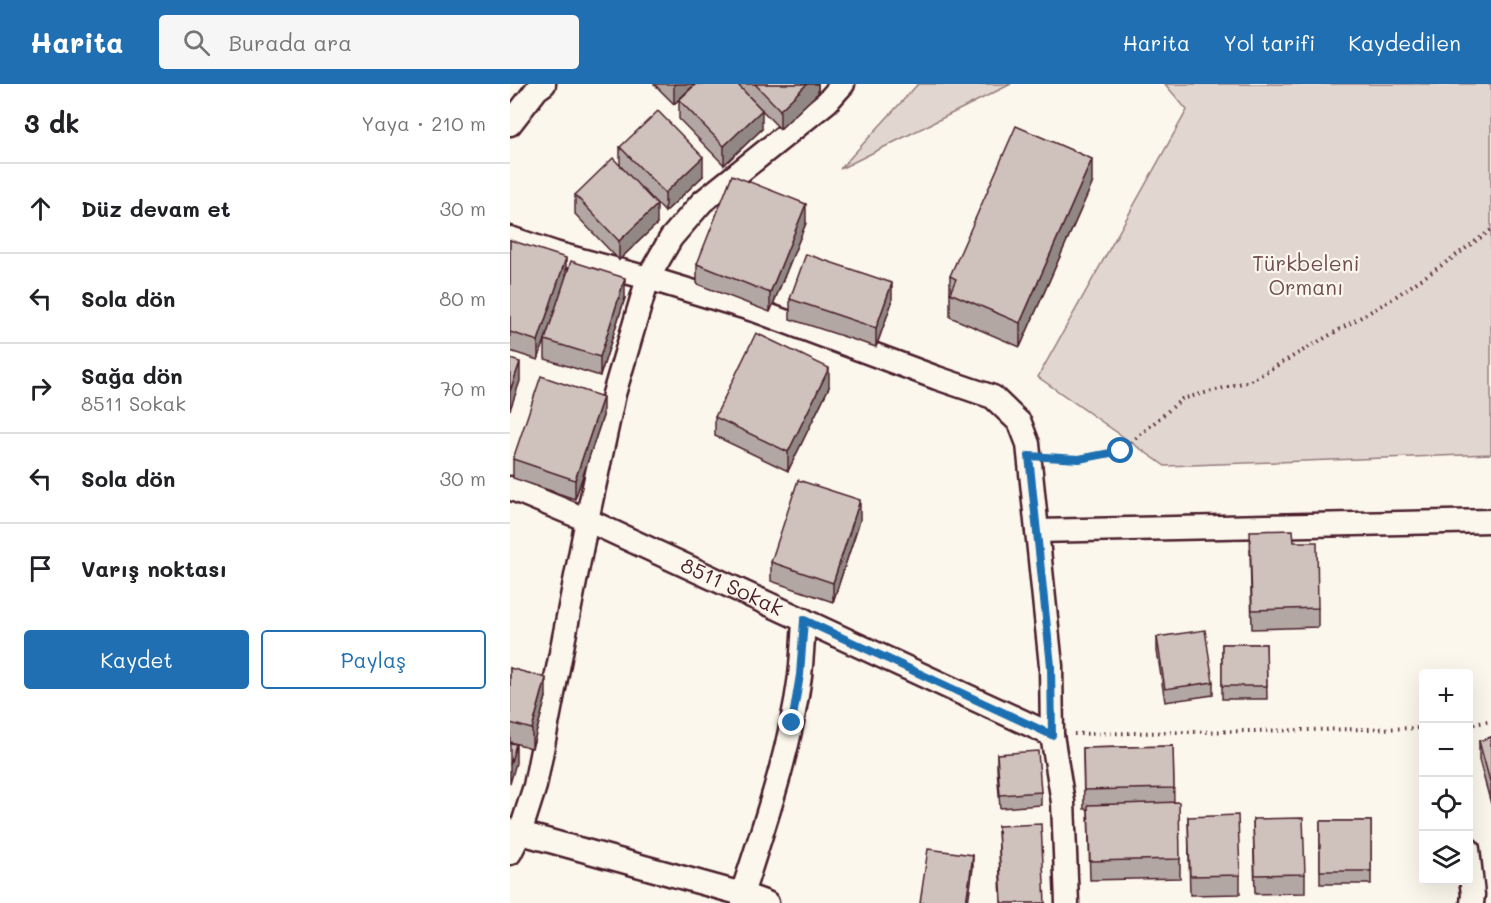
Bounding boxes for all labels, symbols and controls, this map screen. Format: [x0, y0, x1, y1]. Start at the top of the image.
search box [159, 15, 579, 69]
text: Harita [30, 24, 123, 60]
icon: search [180, 26, 213, 59]
text: Burada ara [228, 28, 352, 57]
text: Harita [1123, 29, 1190, 56]
text: Yol tarifi [1223, 29, 1315, 56]
text: Kaydedilen [1348, 29, 1461, 56]
text: 3 dk [24, 106, 79, 140]
text: Yaya · 210 m [361, 110, 486, 136]
icon: ahead [24, 192, 57, 225]
text: Düz devam et [81, 194, 230, 223]
text: 30 m [440, 195, 486, 221]
park label: Türkbeleni Ormanı [1252, 249, 1360, 300]
icon: left [24, 282, 57, 315]
text: Sola dön [81, 284, 175, 313]
text: 80 m [439, 285, 486, 311]
text: Sağa dön [81, 361, 183, 390]
icon: right [24, 372, 57, 405]
text: 70 m [440, 375, 486, 401]
text: 8511 Sokak [81, 390, 186, 416]
route start [1107, 437, 1133, 463]
icon: left [24, 462, 57, 495]
text: Sola dön [81, 464, 175, 493]
text: 30 m [440, 465, 486, 491]
street label: 8511 Sokak [677, 550, 788, 621]
icon: arrive [24, 552, 57, 585]
text: Varış noktası [81, 554, 227, 583]
button: Kaydet [24, 630, 249, 689]
button: Paylaş [261, 630, 486, 689]
map controls [1419, 669, 1473, 885]
button: + [1419, 669, 1473, 723]
route end [778, 709, 804, 735]
button: − [1419, 723, 1473, 777]
button: locate [1419, 777, 1473, 831]
button: layers [1419, 831, 1473, 885]

